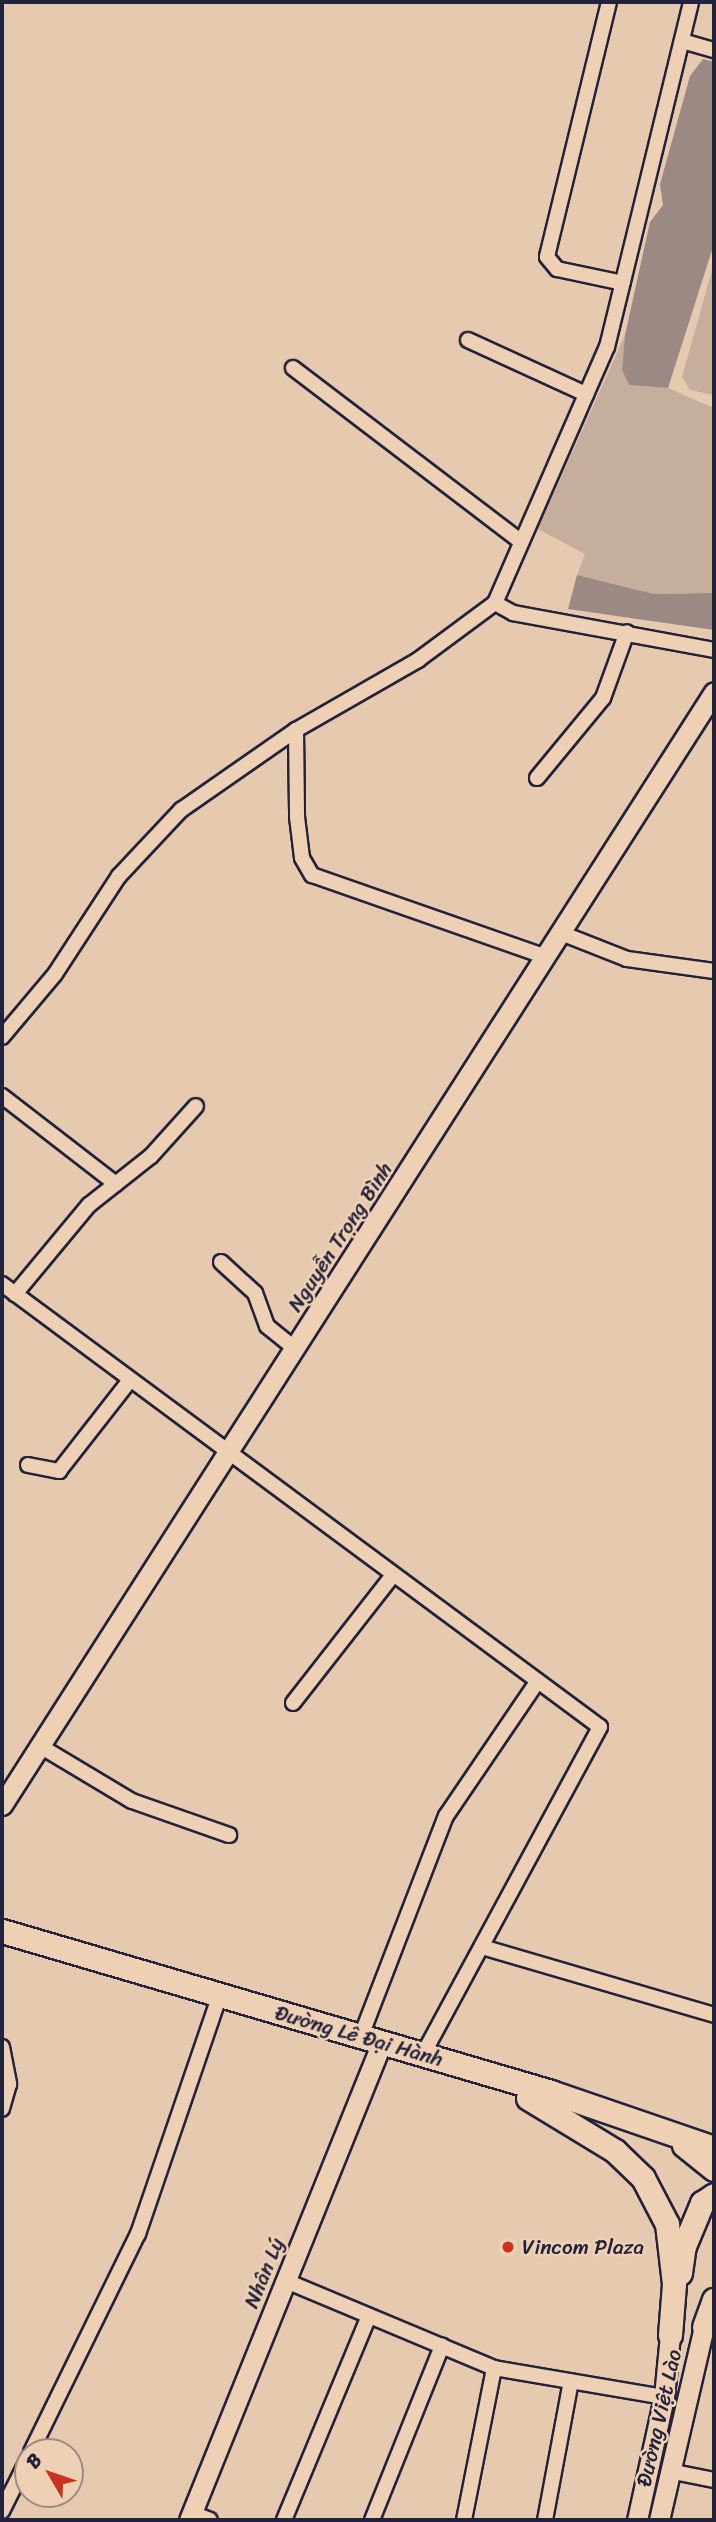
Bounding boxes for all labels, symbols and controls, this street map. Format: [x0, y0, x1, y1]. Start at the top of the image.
street label: Nguyễn Trọng Bình [282, 1158, 398, 1316]
street label: Đường Lê Đại Hành [272, 2000, 446, 2072]
street label: Nhân Lý [239, 2234, 289, 2312]
place label: Vincom Plaza [522, 2234, 644, 2260]
marker: Vincom Plaza [500, 2239, 516, 2255]
street label: Đường Việt Lào [631, 2347, 687, 2489]
north arrow [14, 2438, 84, 2508]
text: B [17, 2446, 50, 2476]

